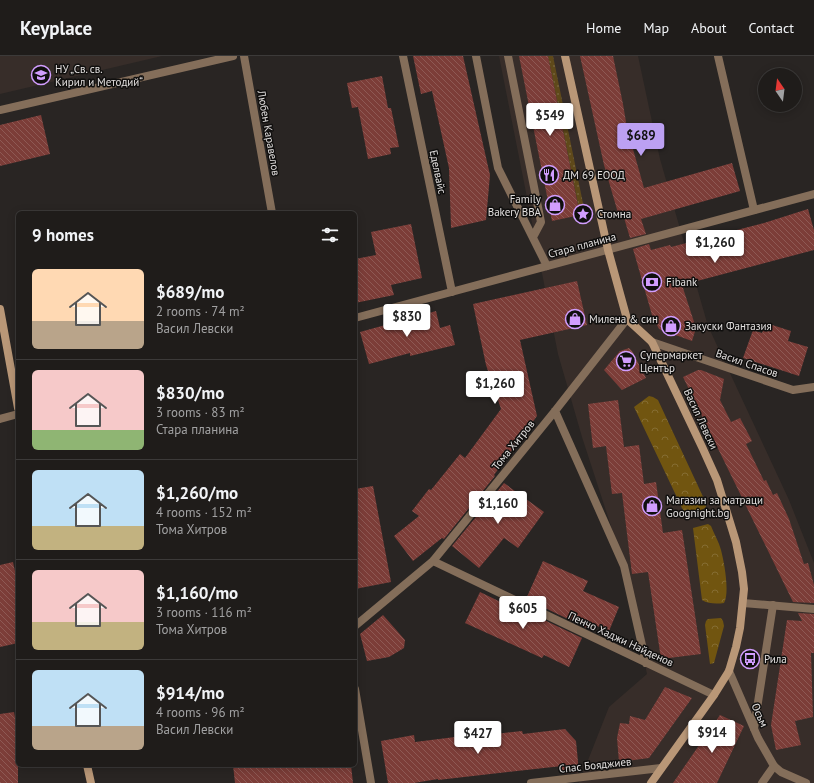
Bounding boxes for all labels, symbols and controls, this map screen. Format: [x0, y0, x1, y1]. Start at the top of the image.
text: Keyplace [20, 16, 92, 40]
text: Home [586, 19, 621, 37]
text: Map [643, 19, 669, 37]
text: About [691, 19, 727, 37]
text: Contact [749, 19, 794, 37]
place label: НУ „Св. св. Кирил и Методий“ [55, 62, 143, 89]
school or university icon: НУ „Св. св. Кирил и Методий“ [30, 64, 52, 86]
north arrow [758, 68, 802, 112]
map controls [758, 68, 802, 112]
street label: Любен Каравелов [254, 88, 283, 177]
pin: $549 [526, 103, 574, 137]
text: $549 [535, 107, 565, 124]
pin: $689 [617, 123, 665, 157]
text: $689 [626, 127, 656, 144]
street label: Еделвайс [427, 149, 449, 195]
restaurant icon: ДМ 69 ЕООД [538, 164, 560, 186]
place label: ДМ 69 ЕООД [563, 168, 625, 182]
place label: Family Bakery BBA [488, 192, 542, 219]
shop icon: Family Bakery BBA [544, 194, 566, 216]
place icon: Стомна [572, 203, 594, 225]
place label: Стомна [597, 207, 631, 221]
text: 9 homes [32, 224, 94, 246]
icon: filters [319, 224, 341, 246]
street label: Стара планина [546, 229, 618, 261]
pin: $1,260 [682, 230, 748, 264]
text: $1,260 [695, 234, 735, 251]
bank icon: Fibank [641, 271, 663, 293]
place label: Fibank [666, 275, 698, 289]
text: $689/mo [156, 281, 224, 303]
icon: home [64, 285, 112, 333]
text: 2 rooms · 74 m² [156, 303, 245, 320]
pin: $830 [383, 304, 431, 338]
text: $830 [392, 308, 422, 325]
shop icon: Милена & син [564, 308, 586, 330]
place label: Милена & син [589, 312, 658, 326]
shop icon: Закуски Фантазия [660, 315, 682, 337]
place label: Закуски Фантазия [685, 319, 772, 333]
text: Васил Левски [156, 320, 233, 337]
street label: Васил Спасов [714, 346, 780, 380]
place label: Супермаркет Център [640, 348, 703, 375]
supermarket icon: Супермаркет Център [615, 350, 637, 372]
pin: $1,260 [462, 371, 528, 405]
text: $1,260 [475, 375, 515, 392]
text: $830/mo [156, 382, 224, 404]
icon: home [64, 386, 112, 434]
street label: Васил Левски [681, 386, 721, 452]
text: 3 rooms · 83 m² [156, 404, 245, 421]
street label: Тома Хитров [489, 417, 537, 473]
text: Стара планина [156, 421, 239, 438]
text: $1,260/mo [156, 482, 238, 504]
icon: home [64, 486, 112, 534]
pin: $1,160 [465, 491, 531, 525]
place label: Магазин за матраци Goognight.bg [666, 493, 763, 520]
text: $1,160 [478, 495, 518, 512]
shop icon: Магазин за матраци Goognight.bg [641, 495, 663, 517]
text: 4 rooms · 152 m² [156, 504, 252, 521]
text: Тома Хитров [156, 521, 227, 538]
text: $1,160/mo [156, 582, 238, 604]
icon: home [64, 586, 112, 634]
pin: $605 [499, 596, 547, 630]
text: $605 [508, 600, 538, 617]
text: 3 rooms · 116 m² [156, 604, 252, 621]
street label: Пенчо Хаджи Найденов [566, 608, 676, 670]
text: Тома Хитров [156, 621, 227, 638]
bus stop icon: Рила [739, 648, 761, 670]
place label: Рила [764, 652, 787, 666]
text: $914/mo [156, 682, 224, 704]
icon: home [64, 686, 112, 734]
street label: Осъм [749, 701, 771, 729]
text: 4 rooms · 96 m² [156, 704, 245, 721]
pin: $914 [688, 720, 736, 754]
text: Васил Левски [156, 721, 233, 738]
pin: $427 [454, 721, 502, 755]
text: $914 [697, 724, 727, 741]
text: $427 [463, 725, 493, 742]
street label: Спас Бояджиев [558, 754, 632, 776]

